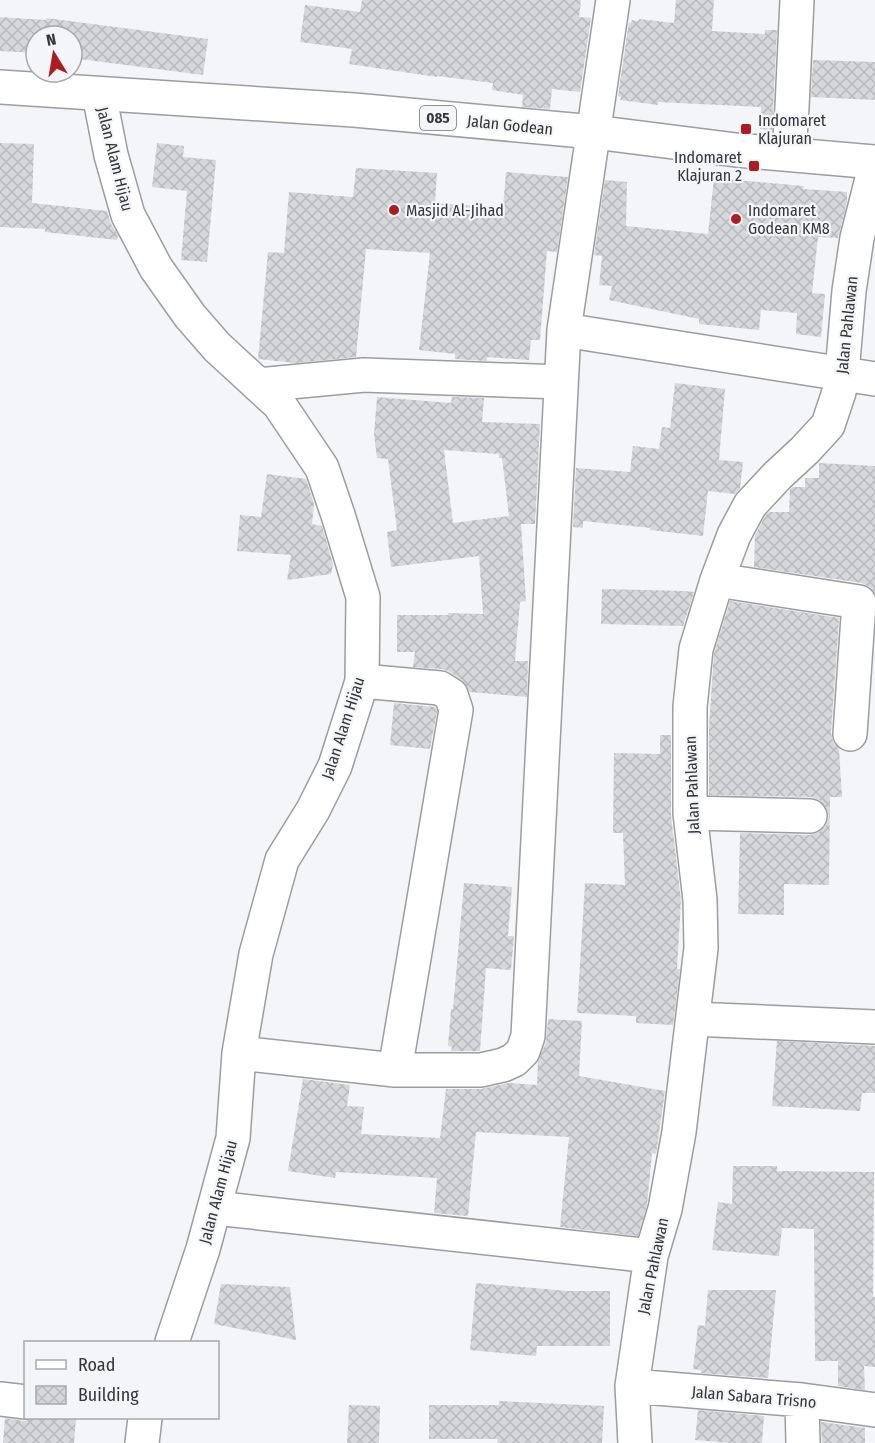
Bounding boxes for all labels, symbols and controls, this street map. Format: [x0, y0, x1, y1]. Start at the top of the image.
north arrow [24, 24, 84, 84]
text: N [45, 30, 58, 50]
street label: Jalan Alam Hijau [93, 105, 137, 213]
road number: 085 [420, 106, 456, 130]
street label: Jalan Godean [466, 111, 554, 139]
place label: Indomaret Klajuran [758, 111, 827, 148]
marker: Indomaret Klajuran [739, 122, 753, 136]
place label: Indomaret Klajuran 2 [674, 148, 743, 185]
marker: Indomaret Klajuran 2 [747, 159, 761, 173]
place label: Masjid Al-Jihad [406, 201, 504, 220]
place label: Indomaret Godean KM8 [748, 201, 830, 238]
marker: Masjid Al-Jihad [387, 203, 401, 217]
marker: Indomaret Godean KM8 [729, 212, 743, 226]
street label: Jalan Pahlawan [832, 275, 862, 375]
street label: Jalan Alam Hijau [317, 674, 369, 782]
street label: Jalan Pahlawan [681, 735, 703, 835]
street label: Jalan Alam Hijau [195, 1138, 241, 1246]
street label: Jalan Pahlawan [633, 1216, 673, 1316]
legend [24, 1341, 219, 1419]
text: Road [78, 1354, 115, 1376]
street label: Jalan Sabara Trisno [691, 1382, 817, 1412]
text: Building [78, 1384, 139, 1406]

